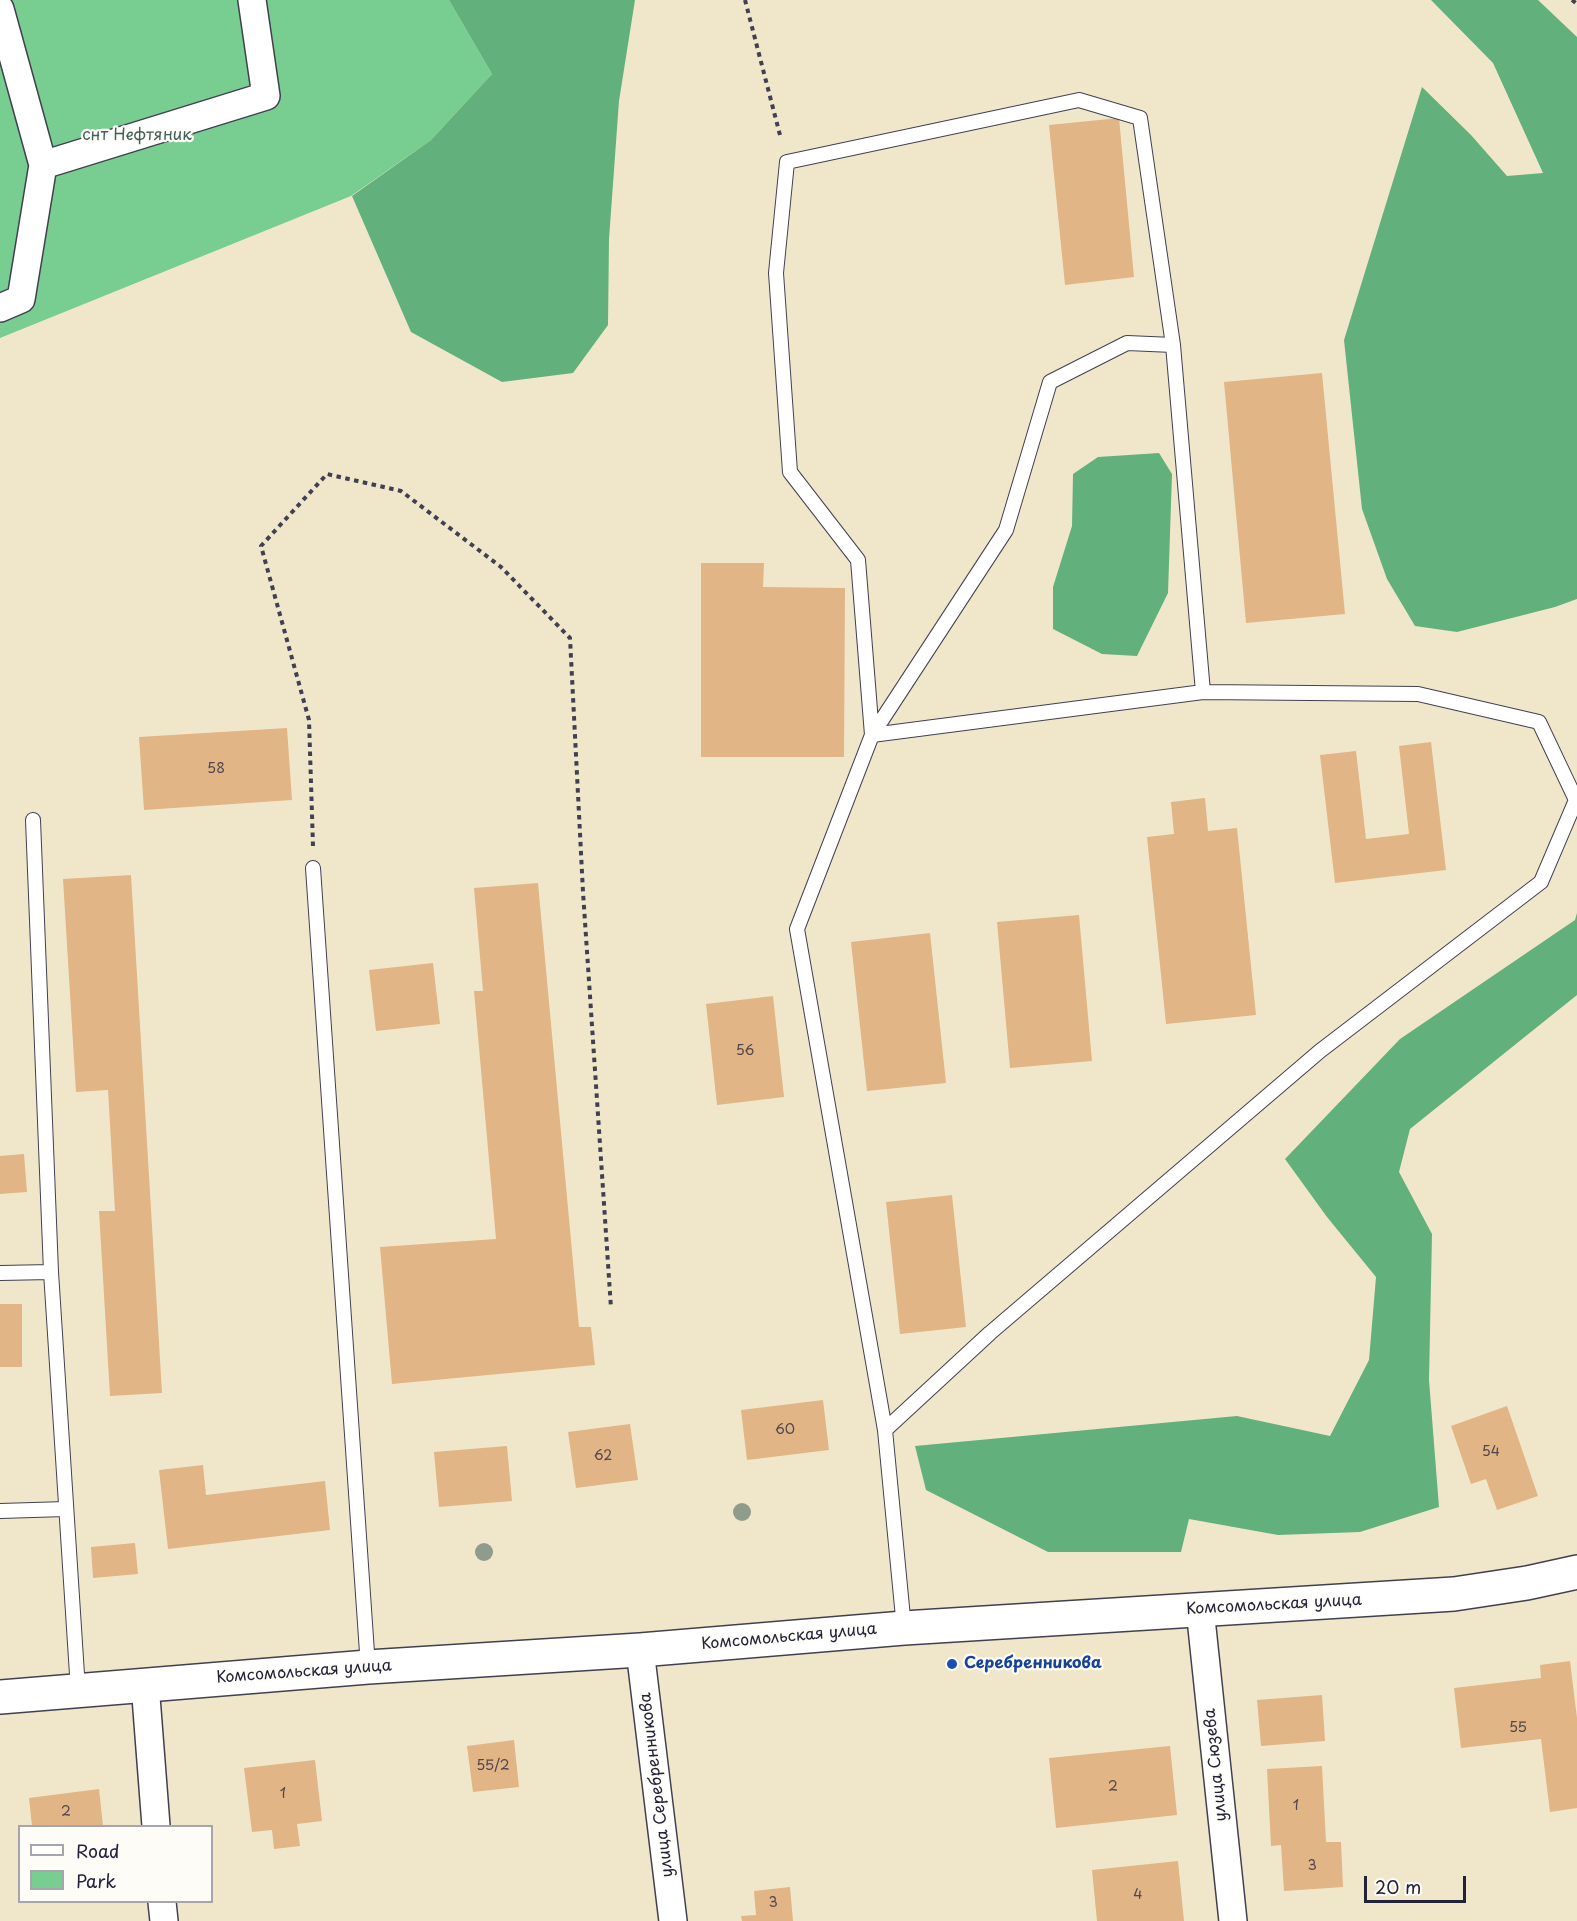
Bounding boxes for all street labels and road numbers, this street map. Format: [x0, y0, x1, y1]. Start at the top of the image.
street label: Комсомольская улица [1186, 1591, 1362, 1619]
street label: Комсомольская улица [701, 1620, 877, 1654]
street label: Комсомольская улица [216, 1656, 392, 1688]
street label: улица Серебренникова [636, 1691, 678, 1879]
street label: улица Сюзева [1201, 1708, 1231, 1822]

